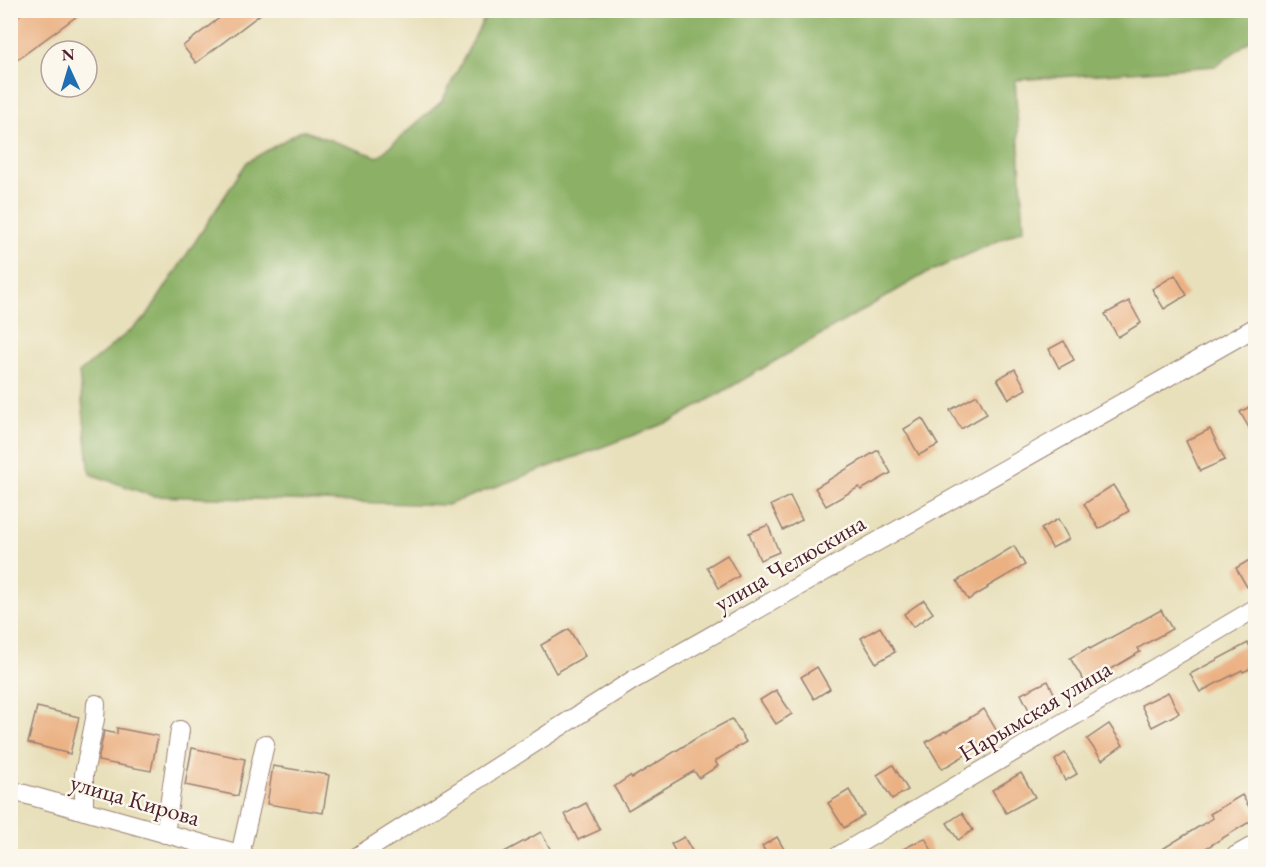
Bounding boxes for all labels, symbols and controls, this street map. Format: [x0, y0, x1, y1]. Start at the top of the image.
north arrow [39, 39, 99, 99]
text: N [61, 44, 75, 65]
street label: улица Челюскина [709, 507, 871, 618]
street label: Нарымская улица [953, 653, 1117, 768]
street label: улица Кирова [67, 766, 204, 833]

